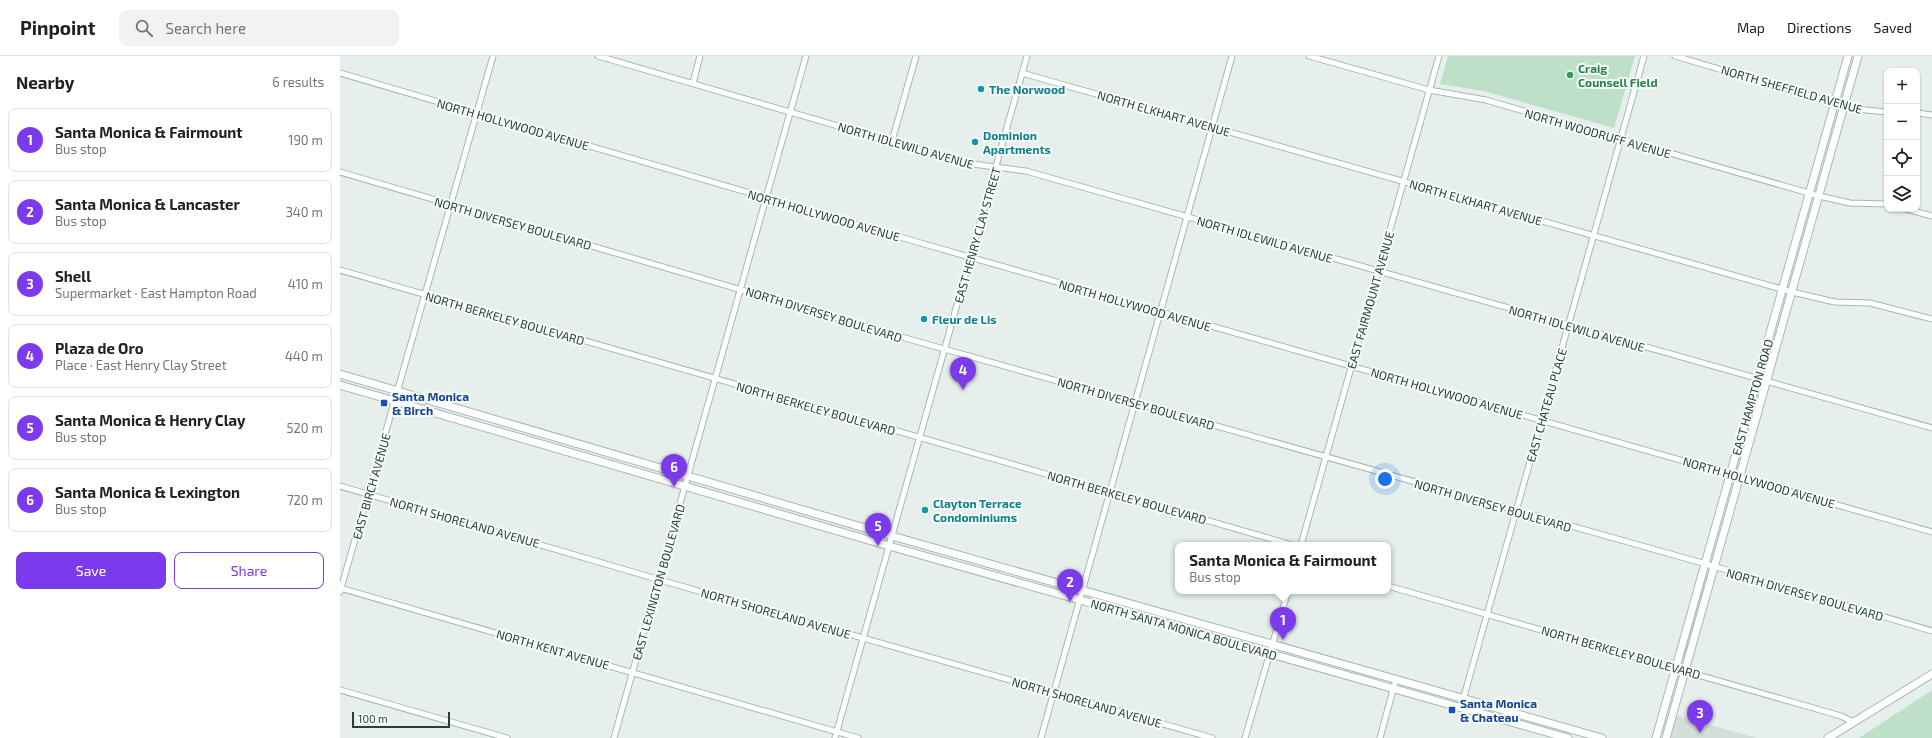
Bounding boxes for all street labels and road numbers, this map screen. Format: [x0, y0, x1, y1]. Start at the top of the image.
street label: NORTH SHEFFIELD AVENUE [1720, 62, 1865, 116]
street label: NORTH ELKHART AVENUE [1096, 87, 1232, 139]
street label: NORTH HOLLYWOOD AVENUE [435, 96, 591, 153]
street label: NORTH WOODRUFF AVENUE [1523, 105, 1673, 161]
street label: NORTH IDLEWILD AVENUE [836, 119, 976, 171]
street label: EAST HENRY CLAY STREET [951, 166, 1003, 304]
street label: NORTH ELKHART AVENUE [1408, 176, 1544, 228]
street label: NORTH HOLLYWOOD AVENUE [746, 187, 902, 244]
street label: NORTH DIVERSEY BOULEVARD [433, 194, 593, 252]
street label: NORTH IDLEWILD AVENUE [1195, 213, 1335, 265]
street label: EAST FAIRMOUNT AVENUE [1344, 229, 1396, 370]
street label: NORTH HOLLYWOOD AVENUE [1057, 277, 1213, 334]
street label: NORTH DIVERSEY BOULEVARD [744, 284, 904, 344]
street label: NORTH BERKELEY BOULEVARD [424, 289, 586, 347]
street label: NORTH IDLEWILD AVENUE [1507, 302, 1647, 354]
street label: EAST HAMPTON ROAD [1729, 337, 1775, 457]
street label: EAST CHATEAU PLACE [1523, 346, 1569, 464]
street label: NORTH HOLLYWOOD AVENUE [1369, 365, 1525, 422]
street label: NORTH DIVERSEY BOULEVARD [1056, 374, 1216, 432]
street label: NORTH BERKELEY BOULEVARD [735, 379, 897, 437]
street label: EAST BIRCH AVENUE [349, 431, 393, 541]
street label: NORTH HOLLYWOOD AVENUE [1681, 454, 1837, 511]
street label: NORTH BERKELEY BOULEVARD [1046, 468, 1208, 526]
street label: NORTH DIVERSEY BOULEVARD [1413, 476, 1573, 534]
street label: NORTH SHORELAND AVENUE [389, 494, 542, 550]
street label: EAST LEXINGTON BOULEVARD [629, 502, 687, 662]
street label: NORTH DIVERSEY BOULEVARD [1725, 565, 1885, 623]
street label: NORTH SHORELAND AVENUE [700, 585, 853, 641]
street label: NORTH SANTA MONICA BOULEVARD [1089, 596, 1279, 662]
street label: NORTH BERKELEY BOULEVARD [1540, 623, 1702, 681]
street label: NORTH KENT AVENUE [495, 626, 611, 672]
street label: NORTH SHORELAND AVENUE [1011, 674, 1164, 730]

